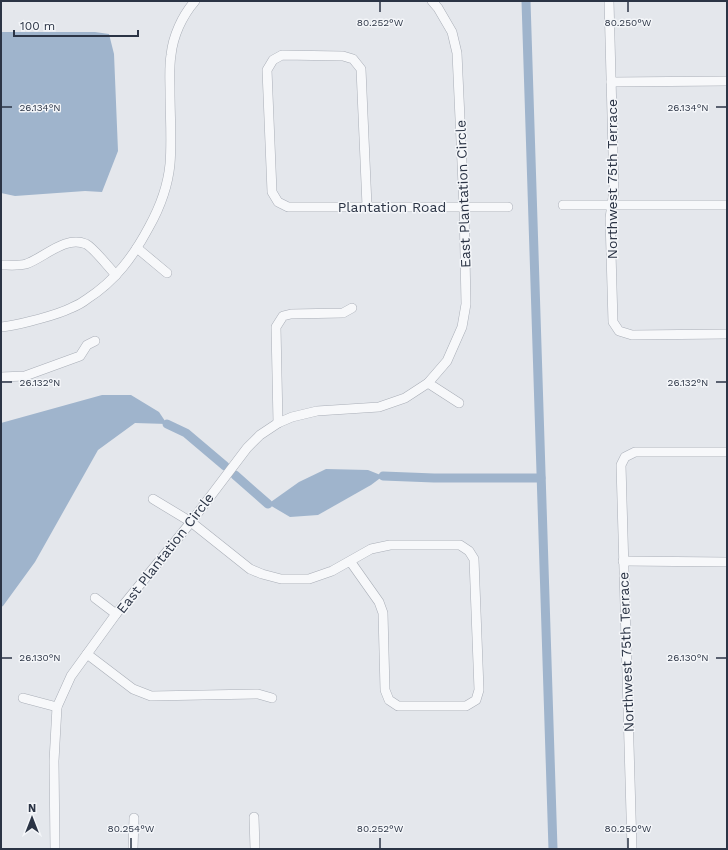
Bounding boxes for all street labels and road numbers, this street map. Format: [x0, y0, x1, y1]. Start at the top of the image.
street label: Northwest 75th Terrace [604, 99, 620, 259]
street label: East Plantation Circle [452, 120, 474, 268]
street label: Plantation Road [338, 199, 446, 215]
street label: East Plantation Circle [113, 490, 217, 616]
street label: Northwest 75th Terrace [615, 572, 637, 732]

